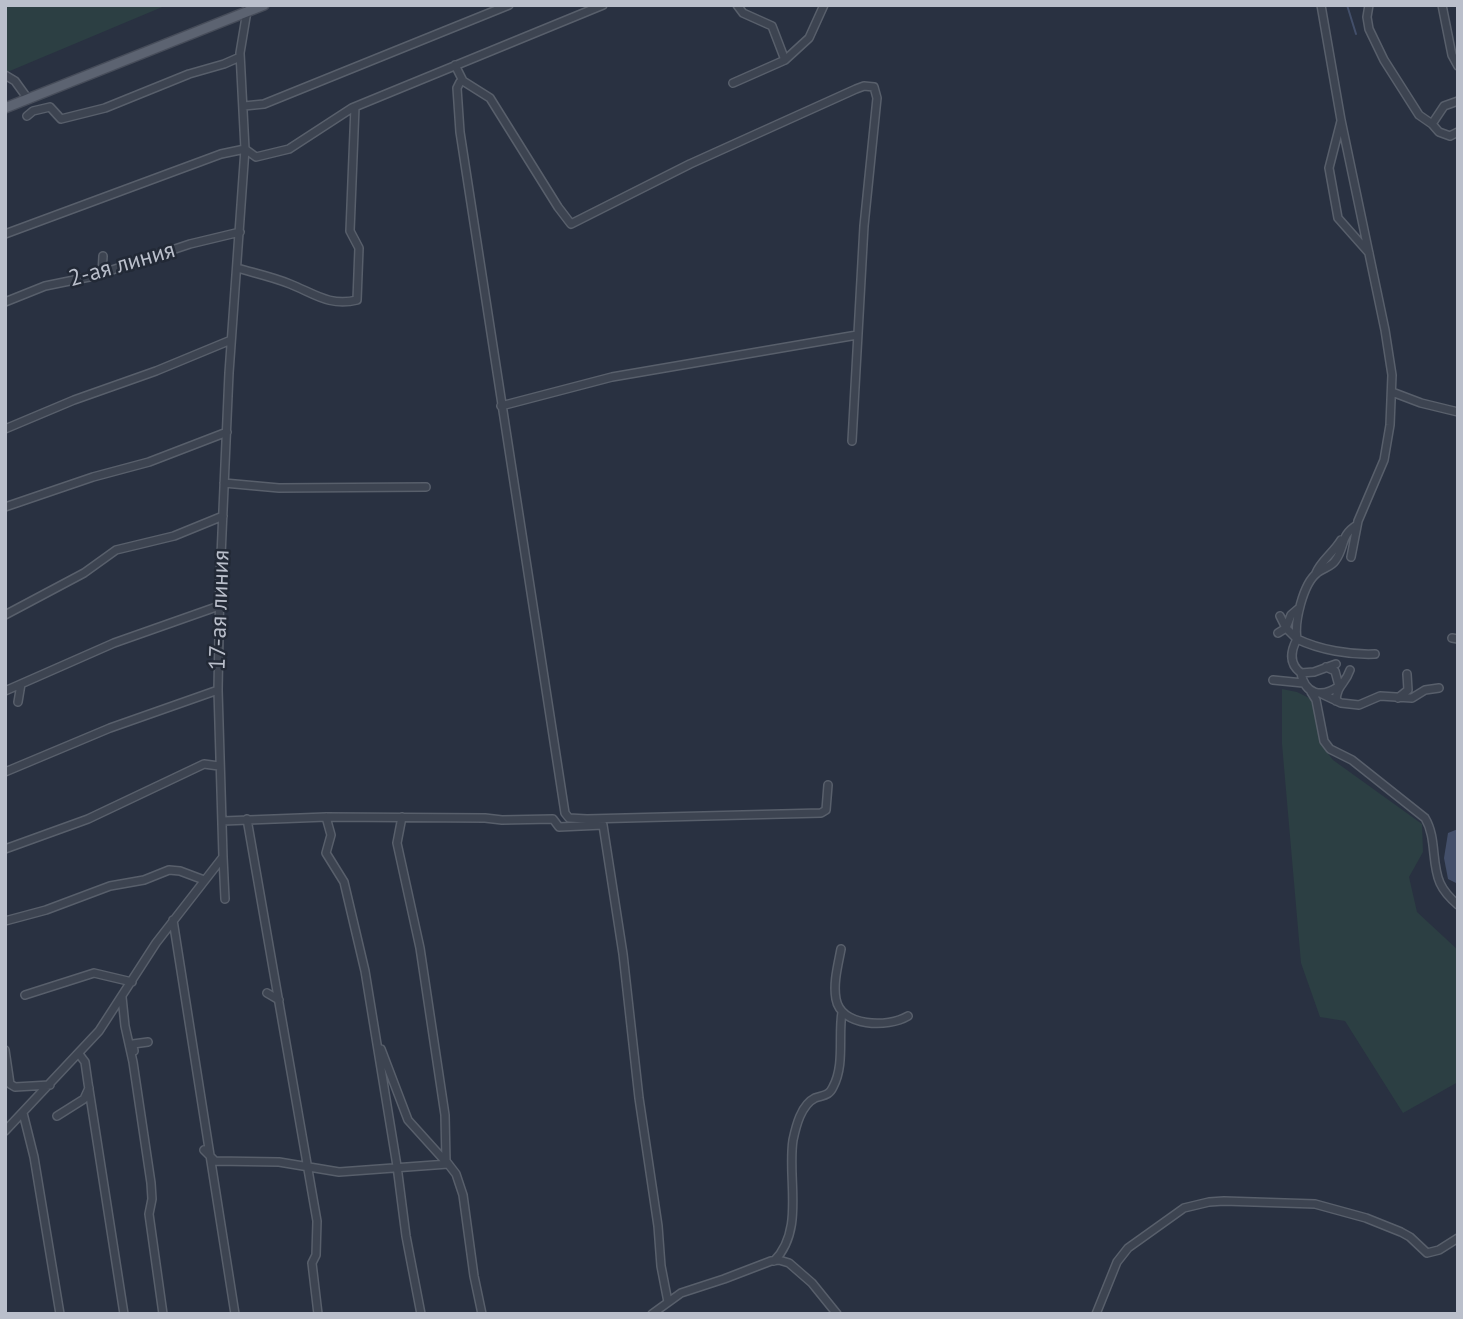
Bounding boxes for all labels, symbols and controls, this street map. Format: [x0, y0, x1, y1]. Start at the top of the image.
street label: 2-ая линия [66, 237, 178, 293]
street label: 17-ая линия [204, 549, 236, 671]

